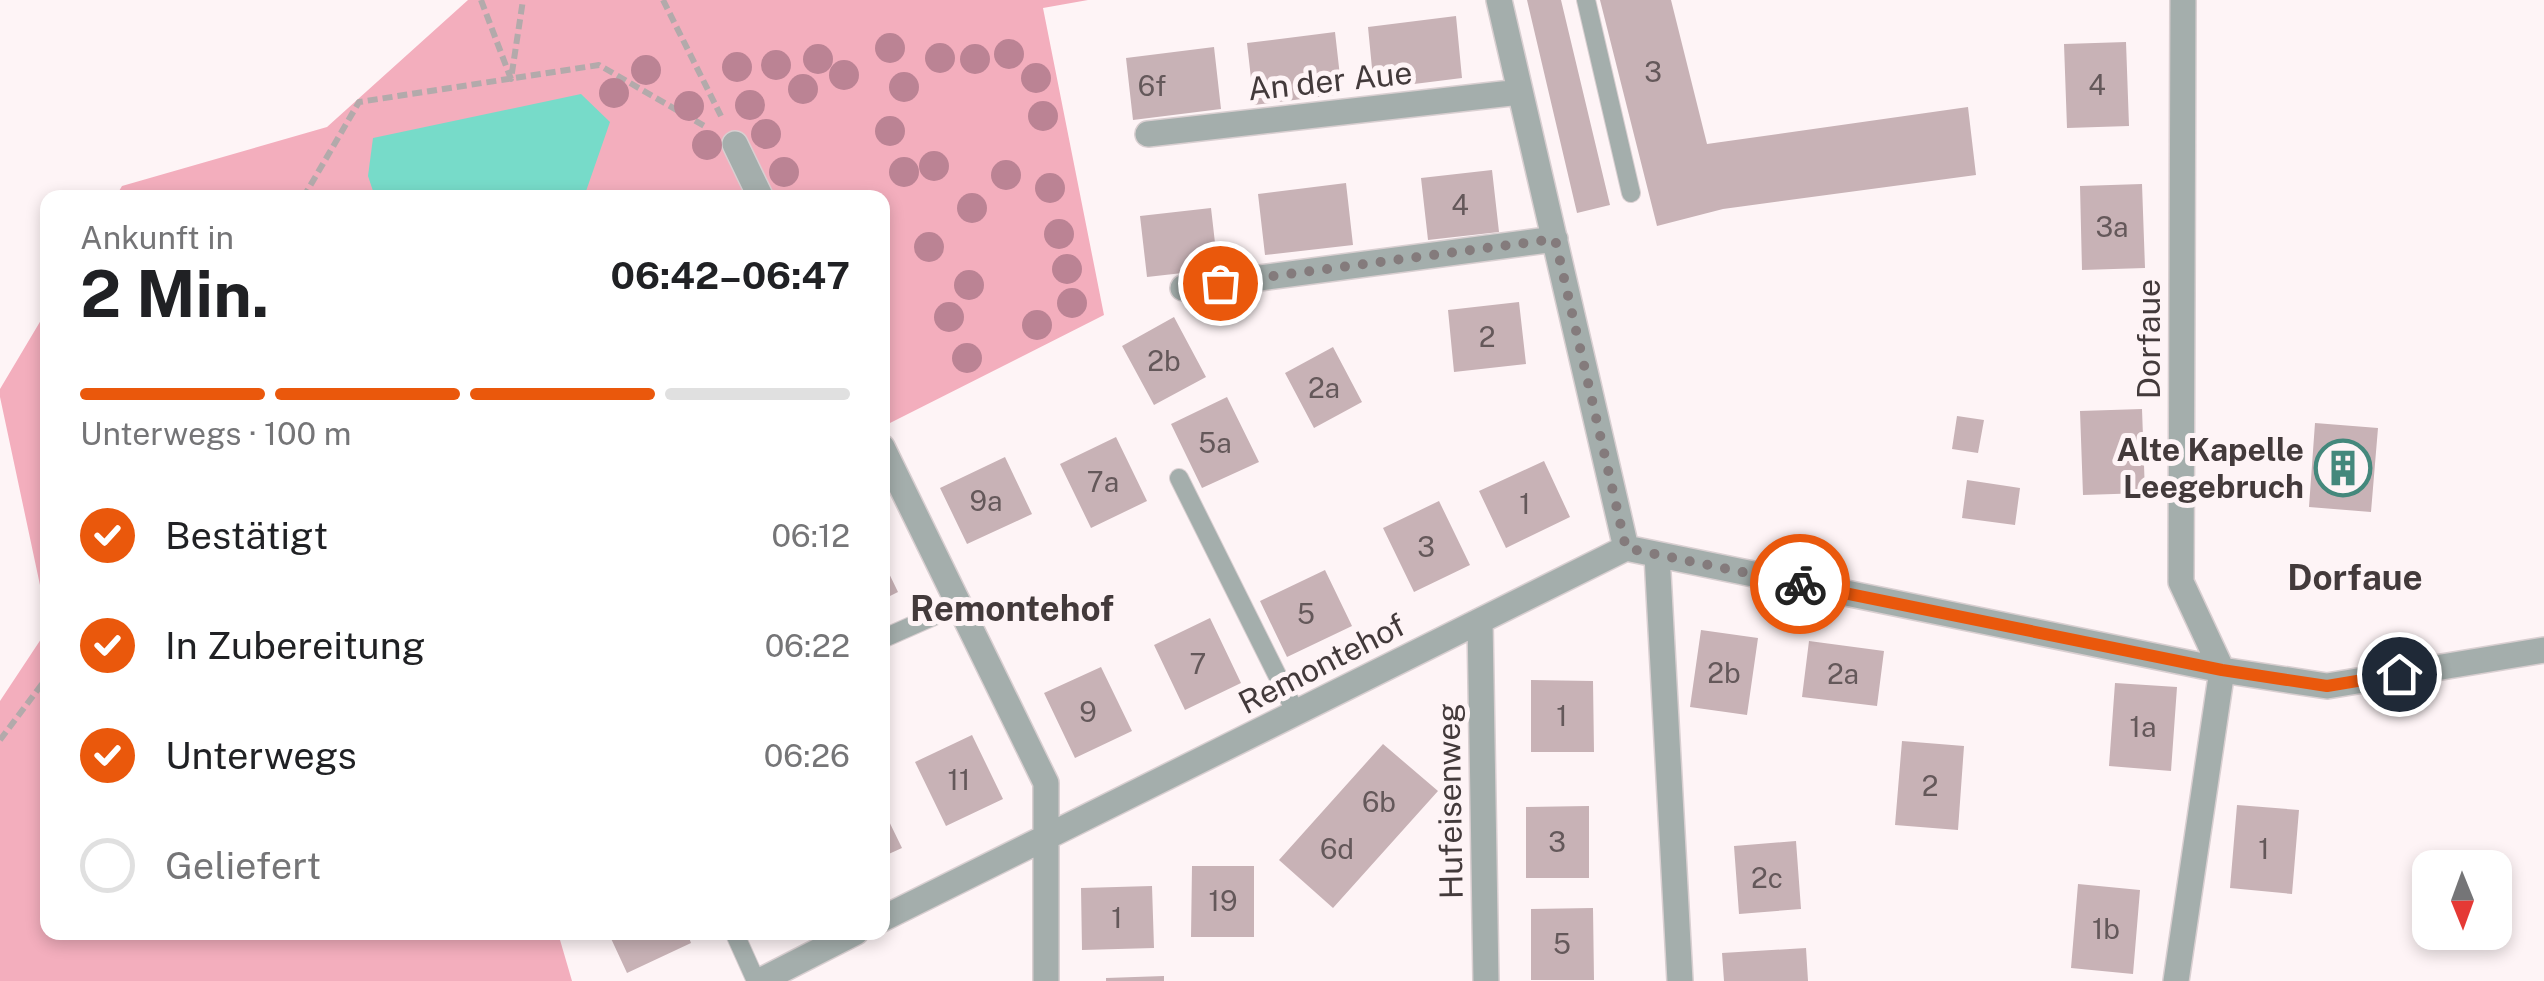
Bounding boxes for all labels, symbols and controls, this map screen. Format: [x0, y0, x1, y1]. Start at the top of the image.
street label: An der Aue [1246, 53, 1414, 108]
house number: 3 [1644, 55, 1662, 88]
house number: 4 [2088, 68, 2106, 101]
house number: 6f [1138, 69, 1166, 102]
house number: 4 [1451, 188, 1469, 221]
house number: 3a [2095, 210, 2129, 243]
text: Ankunft in [80, 219, 234, 256]
pin [1178, 241, 1263, 326]
text: 06:42–06:47 [611, 253, 850, 298]
text: 2 Min. [80, 255, 269, 332]
icon: bag [1193, 256, 1248, 311]
street label: Dorfaue [2130, 279, 2167, 399]
house number: 2 [1479, 320, 1495, 353]
house number: 2b [1147, 344, 1181, 377]
house number: 2a [1308, 371, 1340, 404]
text: Unterwegs · 100 m [80, 415, 351, 452]
house number: 5a [1198, 426, 1232, 459]
place label: Alte Kapelle Leegebruch [2116, 431, 2304, 505]
building icon: Alte Kapelle Leegebruch [2313, 438, 2373, 498]
house number: 7a [1087, 465, 1119, 498]
house number: 9a [970, 484, 1002, 517]
house number: 1 [1519, 487, 1531, 520]
icon: check [80, 508, 135, 563]
text: Bestätigt [165, 513, 328, 558]
text: 06:12 [771, 517, 850, 554]
house number: 3 [1417, 530, 1435, 563]
courier [1750, 534, 1850, 634]
icon: bike [1773, 557, 1828, 612]
district label: Dorfaue [2287, 557, 2423, 598]
district label: Remontehof [910, 588, 1114, 629]
house number: 5 [1297, 597, 1315, 630]
street label: Remontehof [1233, 606, 1411, 721]
icon: check [80, 618, 135, 673]
text: In Zubereitung [165, 623, 425, 668]
text: 06:22 [765, 627, 850, 664]
pin [2357, 632, 2442, 717]
house number: 7 [1190, 647, 1206, 680]
icon: home [2372, 647, 2427, 702]
house number: 2b [1707, 656, 1741, 689]
house number: 2a [1827, 657, 1859, 690]
house number: 9 [1079, 695, 1097, 728]
house number: 1 [1556, 699, 1568, 732]
street label: Hufeisenweg [1429, 702, 1470, 900]
house number: 1a [2130, 710, 2156, 743]
icon: check [80, 728, 135, 783]
text: Unterwegs [165, 733, 357, 778]
text: 06:26 [764, 737, 850, 774]
house number: 11 [948, 763, 970, 796]
house number: 2 [1922, 769, 1938, 802]
house number: 6b [1362, 785, 1396, 818]
house number: 3 [1548, 825, 1566, 858]
house number: 6d [1320, 832, 1354, 865]
house number: 1 [2258, 832, 2270, 865]
text: Geliefert [165, 843, 321, 888]
north arrow [2412, 850, 2512, 950]
map controls [2412, 850, 2512, 950]
house number: 2c [1751, 861, 1783, 894]
house number: 19 [1209, 884, 1237, 917]
house number: 1 [1111, 901, 1123, 934]
house number: 1b [2092, 912, 2120, 945]
house number: 5 [1553, 927, 1571, 960]

